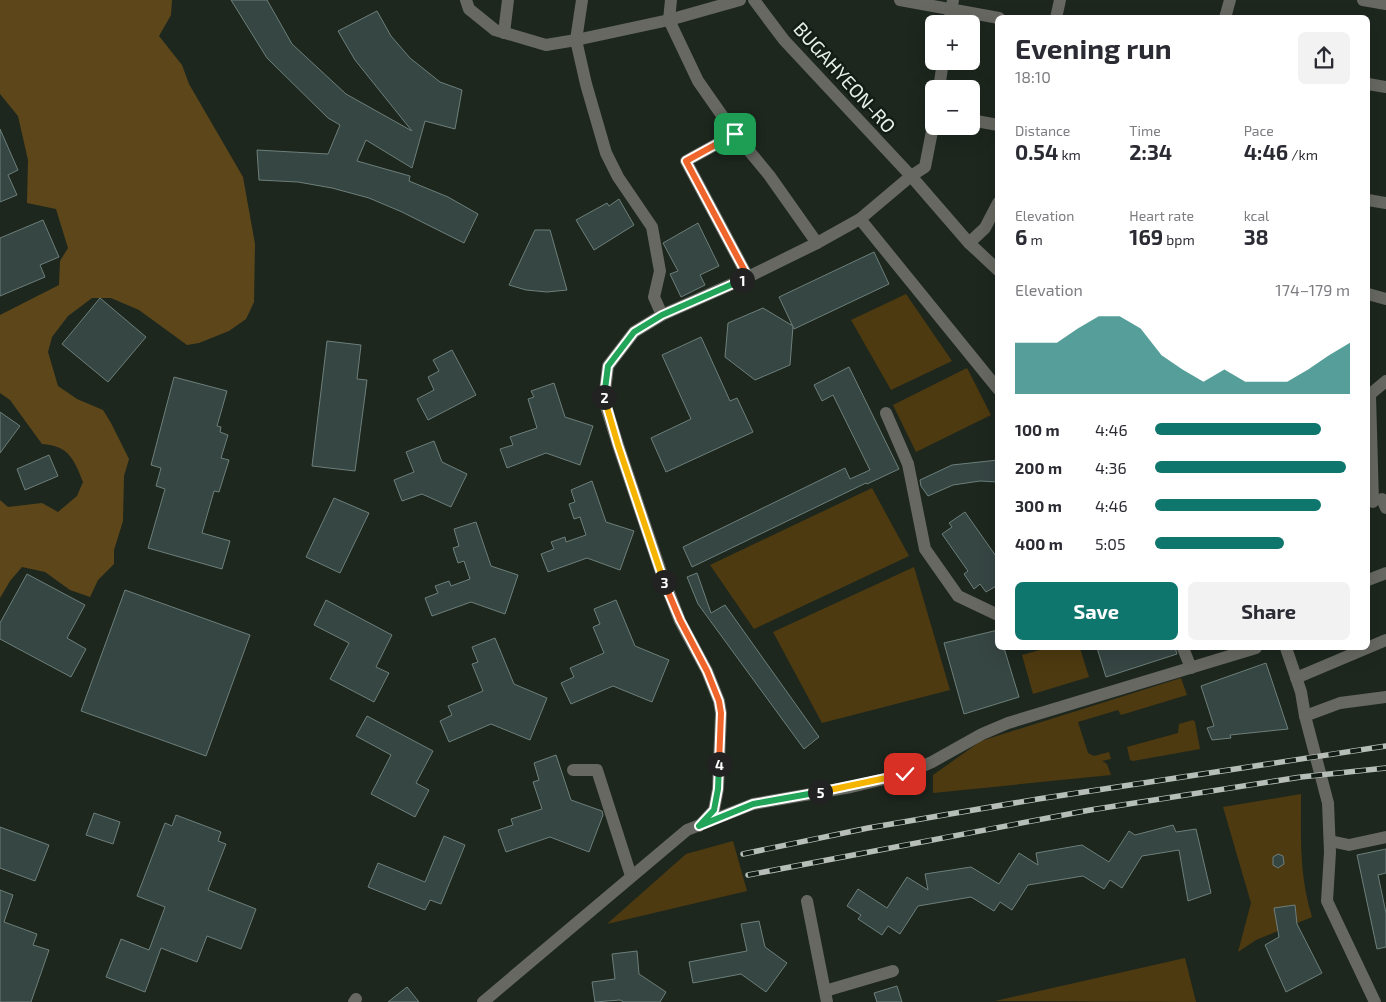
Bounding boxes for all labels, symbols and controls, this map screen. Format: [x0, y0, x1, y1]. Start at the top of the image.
map controls [925, 15, 980, 135]
button: + [925, 15, 980, 70]
street label: BUGAHYEON-RO [789, 17, 901, 137]
text: Evening run [1015, 31, 1172, 65]
button: share [1298, 32, 1350, 84]
text: 18:10 [1015, 67, 1051, 86]
button: − [925, 80, 980, 135]
pin [714, 113, 756, 155]
icon: arrive [721, 120, 749, 148]
text: Distance [1015, 122, 1070, 139]
text: Time [1129, 122, 1161, 139]
text: Pace [1244, 122, 1274, 139]
text: 0.54 [1015, 139, 1058, 164]
text: 2:34 [1129, 139, 1172, 164]
text: 4:46 [1244, 139, 1288, 164]
text: km [1058, 146, 1081, 163]
text: /km [1288, 146, 1318, 163]
text: Elevation [1015, 207, 1074, 224]
text: Heart rate [1129, 207, 1194, 224]
text: kcal [1244, 207, 1269, 224]
text: 6 [1015, 224, 1027, 249]
text: 169 [1129, 224, 1163, 249]
text: 38 [1244, 224, 1269, 249]
text: m [1027, 231, 1043, 248]
text: bpm [1163, 231, 1195, 248]
pin: 1 [730, 268, 754, 292]
text: 1 [739, 272, 746, 289]
text: Elevation [1015, 280, 1083, 299]
text: 174–179 m [1275, 280, 1350, 299]
pin: 2 [592, 384, 616, 410]
text: 2 [600, 389, 609, 406]
text: 100 m [1015, 420, 1060, 439]
text: 4:46 [1095, 420, 1128, 439]
text: 200 m [1015, 458, 1062, 477]
text: 4:36 [1095, 458, 1127, 477]
text: 300 m [1015, 496, 1062, 515]
text: 4:46 [1095, 496, 1128, 515]
text: 400 m [1015, 534, 1063, 553]
text: 5:05 [1095, 534, 1126, 553]
pin: 3 [652, 570, 676, 594]
text: 3 [661, 574, 668, 591]
button: Save [1015, 582, 1178, 640]
button: Share [1188, 582, 1350, 640]
pin: 4 [706, 752, 732, 776]
pin [884, 753, 926, 795]
text: 4 [715, 756, 724, 773]
icon: check [891, 760, 919, 788]
pin: 5 [808, 780, 832, 804]
text: 5 [817, 784, 824, 801]

